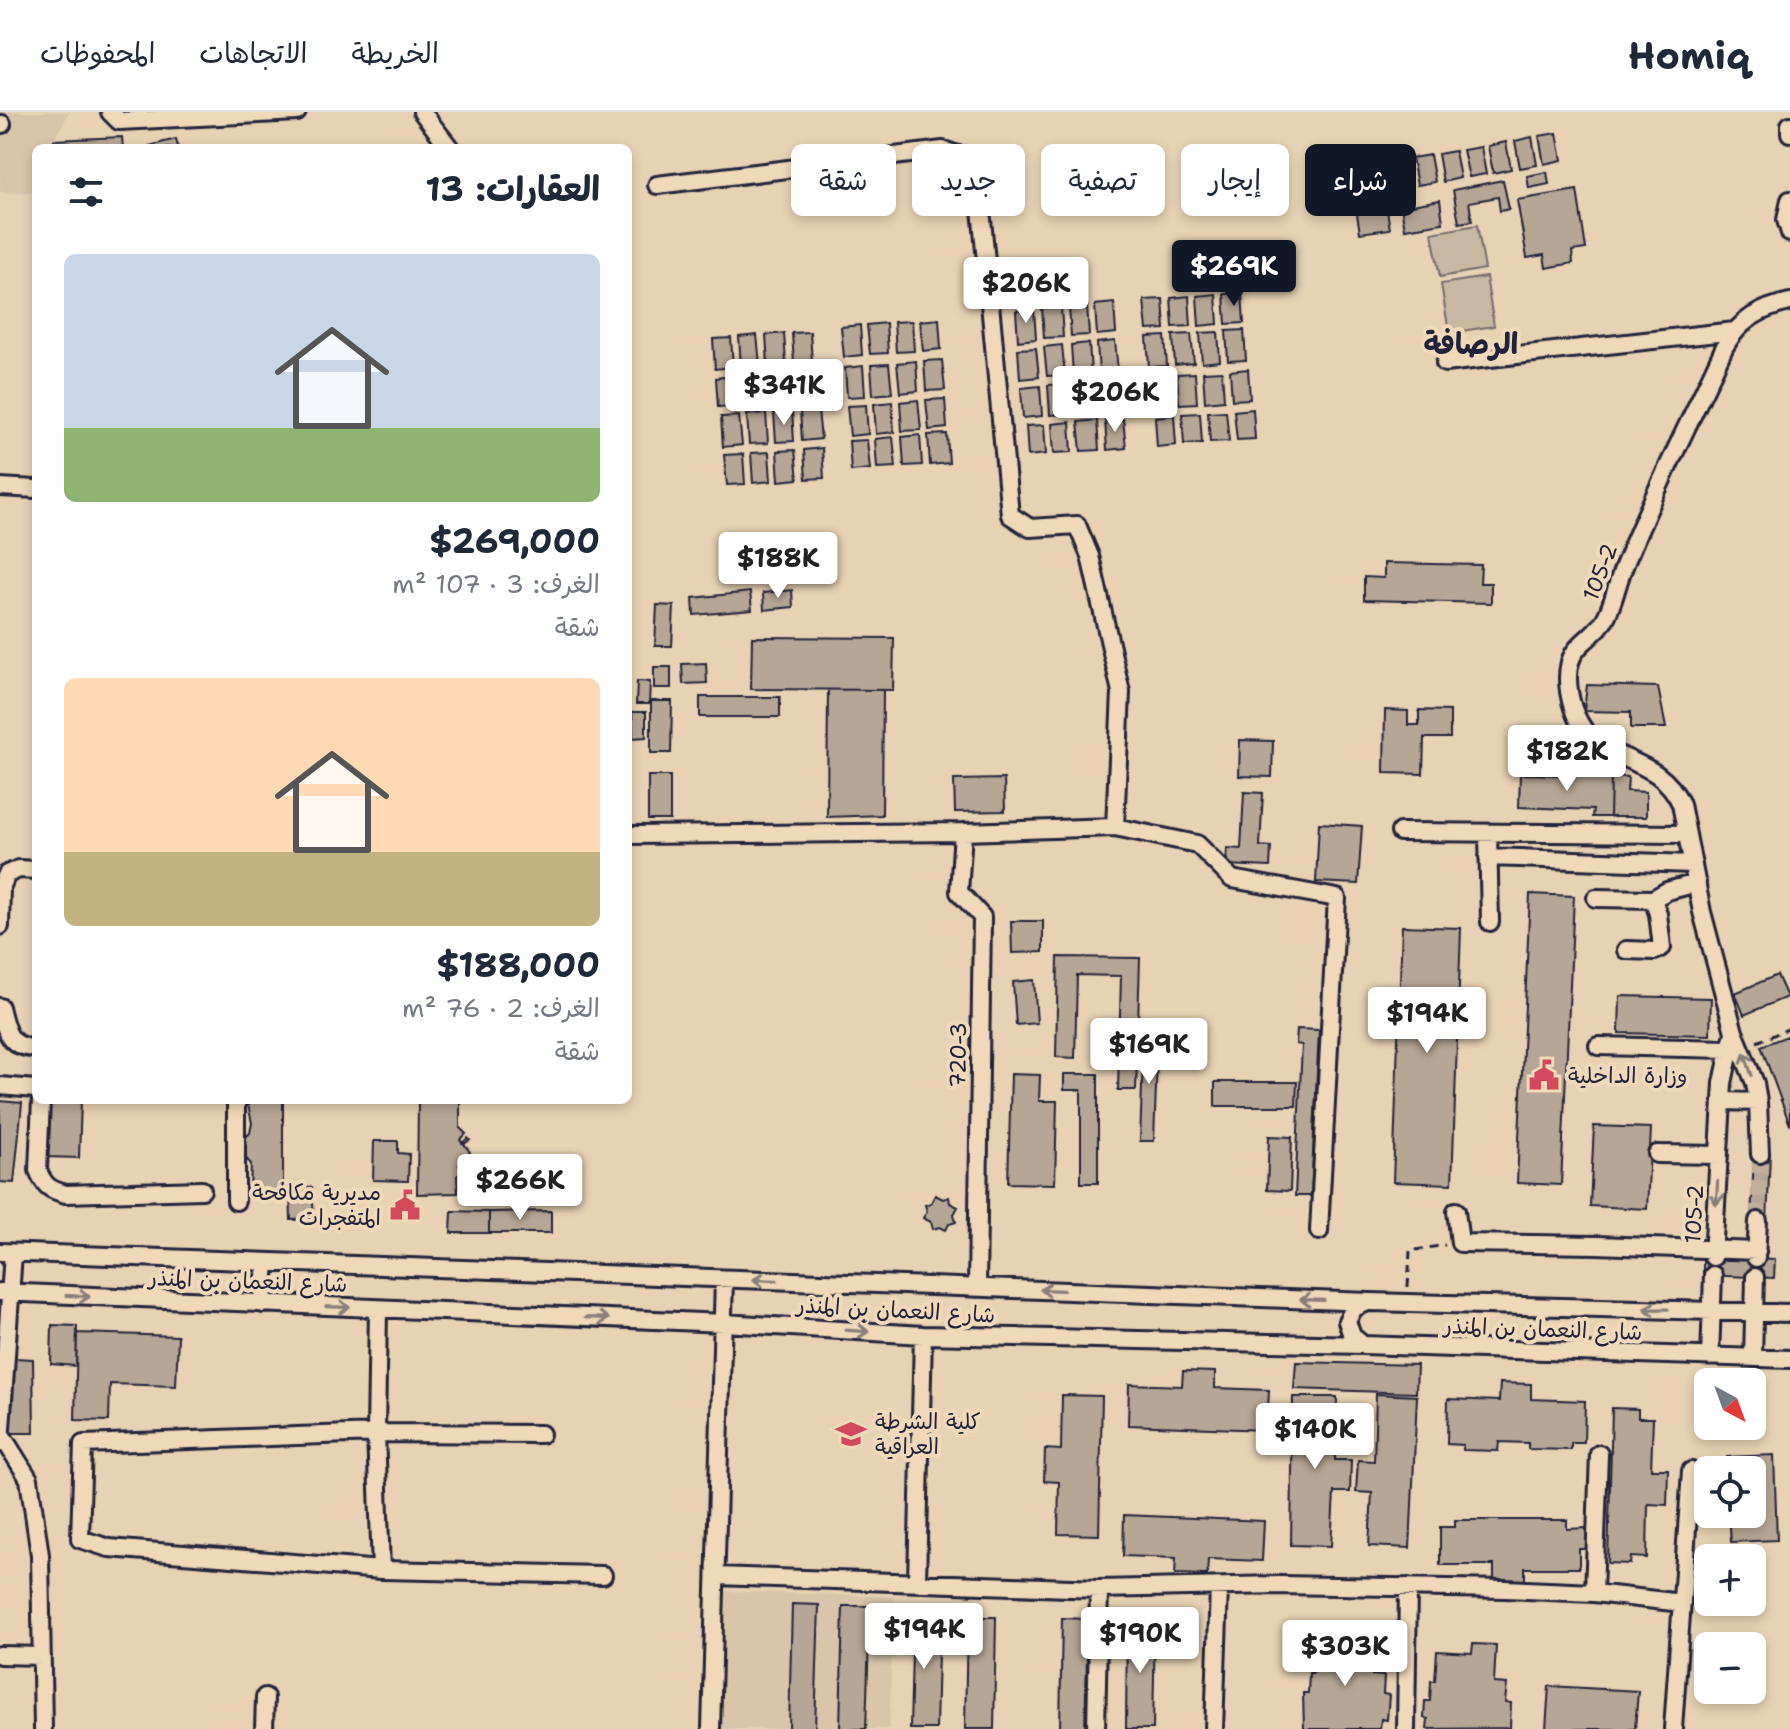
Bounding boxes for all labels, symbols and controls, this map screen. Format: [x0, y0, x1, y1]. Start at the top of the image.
text: Homiq [1628, 30, 1750, 81]
text: المحفوظات [40, 34, 155, 72]
text: الاتجاهات [199, 34, 307, 72]
text: الخريطة [351, 34, 439, 72]
chip: شقة [791, 144, 896, 216]
chip: جديد [912, 144, 1025, 216]
chip: تصفية [1041, 144, 1165, 216]
chip: إيجار [1181, 144, 1289, 216]
chip: شراء [1305, 144, 1416, 216]
text: العقارات: 13 [425, 166, 600, 212]
icon: filters [64, 170, 108, 214]
pin: $269K [1178, 240, 1290, 308]
text: $269K [1190, 248, 1278, 283]
pin: $206K [970, 257, 1082, 325]
text: $206K [982, 265, 1070, 300]
icon: home [260, 306, 404, 450]
district label: الرصافة [1424, 323, 1518, 364]
pin: $341K [728, 359, 840, 427]
pin: $206K [1059, 366, 1171, 434]
text: $341K [743, 367, 825, 402]
text: $206K [1071, 374, 1159, 409]
text: $269,000 [429, 518, 600, 564]
pin: $188K [722, 532, 834, 600]
street label: 105-2 [1576, 539, 1624, 605]
text: $188K [736, 540, 820, 575]
text: الغرف: 3 · 107 m² [392, 566, 600, 601]
text: شقة [555, 609, 600, 644]
pin: $182K [1511, 725, 1623, 793]
icon: home [260, 730, 404, 874]
text: $182K [1526, 733, 1608, 768]
text: $188,000 [436, 942, 600, 988]
pin: $194K [1371, 987, 1483, 1055]
text: الغرف: 2 · 76 m² [402, 990, 600, 1025]
text: $194K [1386, 995, 1468, 1030]
pin: $169K [1093, 1018, 1205, 1086]
street label: 720-3 [943, 1022, 973, 1088]
text: $169K [1108, 1026, 1190, 1061]
text: شقة [555, 1033, 600, 1068]
one-way arrow [1740, 1053, 1754, 1077]
public building icon: وزارة الداخلية [1527, 1058, 1561, 1092]
place label: وزارة الداخلية [1568, 1061, 1687, 1090]
pin: $266K [464, 1154, 576, 1222]
text: $266K [475, 1162, 565, 1197]
place label: مديرية مكافحة المتفجرات [252, 1178, 381, 1232]
one-way arrow [1709, 1179, 1724, 1206]
street label: 105-2 [1678, 1184, 1710, 1244]
public building icon: مديرية مكافحة المتفجرات [388, 1188, 422, 1222]
street label: شارع النعمان بن المنذر [146, 1263, 348, 1300]
one-way arrow [752, 1273, 779, 1288]
one-way arrow [1039, 1283, 1066, 1298]
one-way arrow [64, 1288, 91, 1303]
street label: شارع النعمان بن المنذر [794, 1290, 996, 1331]
one-way arrow [1299, 1292, 1326, 1307]
one-way arrow [324, 1300, 351, 1315]
one-way arrow [1643, 1302, 1670, 1317]
one-way arrow [583, 1310, 610, 1325]
street label: شارع النعمان بن المنذر [1441, 1311, 1643, 1348]
one-way arrow [843, 1324, 870, 1339]
north arrow [1694, 1368, 1766, 1440]
map controls [1694, 1368, 1766, 1704]
pin: $140K [1259, 1403, 1371, 1471]
place label: كلية الشرطة العراقية [875, 1407, 981, 1461]
text: $140K [1274, 1411, 1356, 1446]
school or university icon: كلية الشرطة العراقية [834, 1417, 868, 1451]
button: locate [1694, 1456, 1766, 1528]
button: + [1694, 1544, 1766, 1616]
pin: $194K [868, 1603, 980, 1671]
pin: $190K [1084, 1607, 1196, 1675]
text: $194K [883, 1611, 965, 1646]
text: $190K [1099, 1615, 1181, 1650]
pin: $303K [1289, 1620, 1401, 1688]
text: $303K [1300, 1628, 1390, 1663]
button: − [1694, 1632, 1766, 1704]

